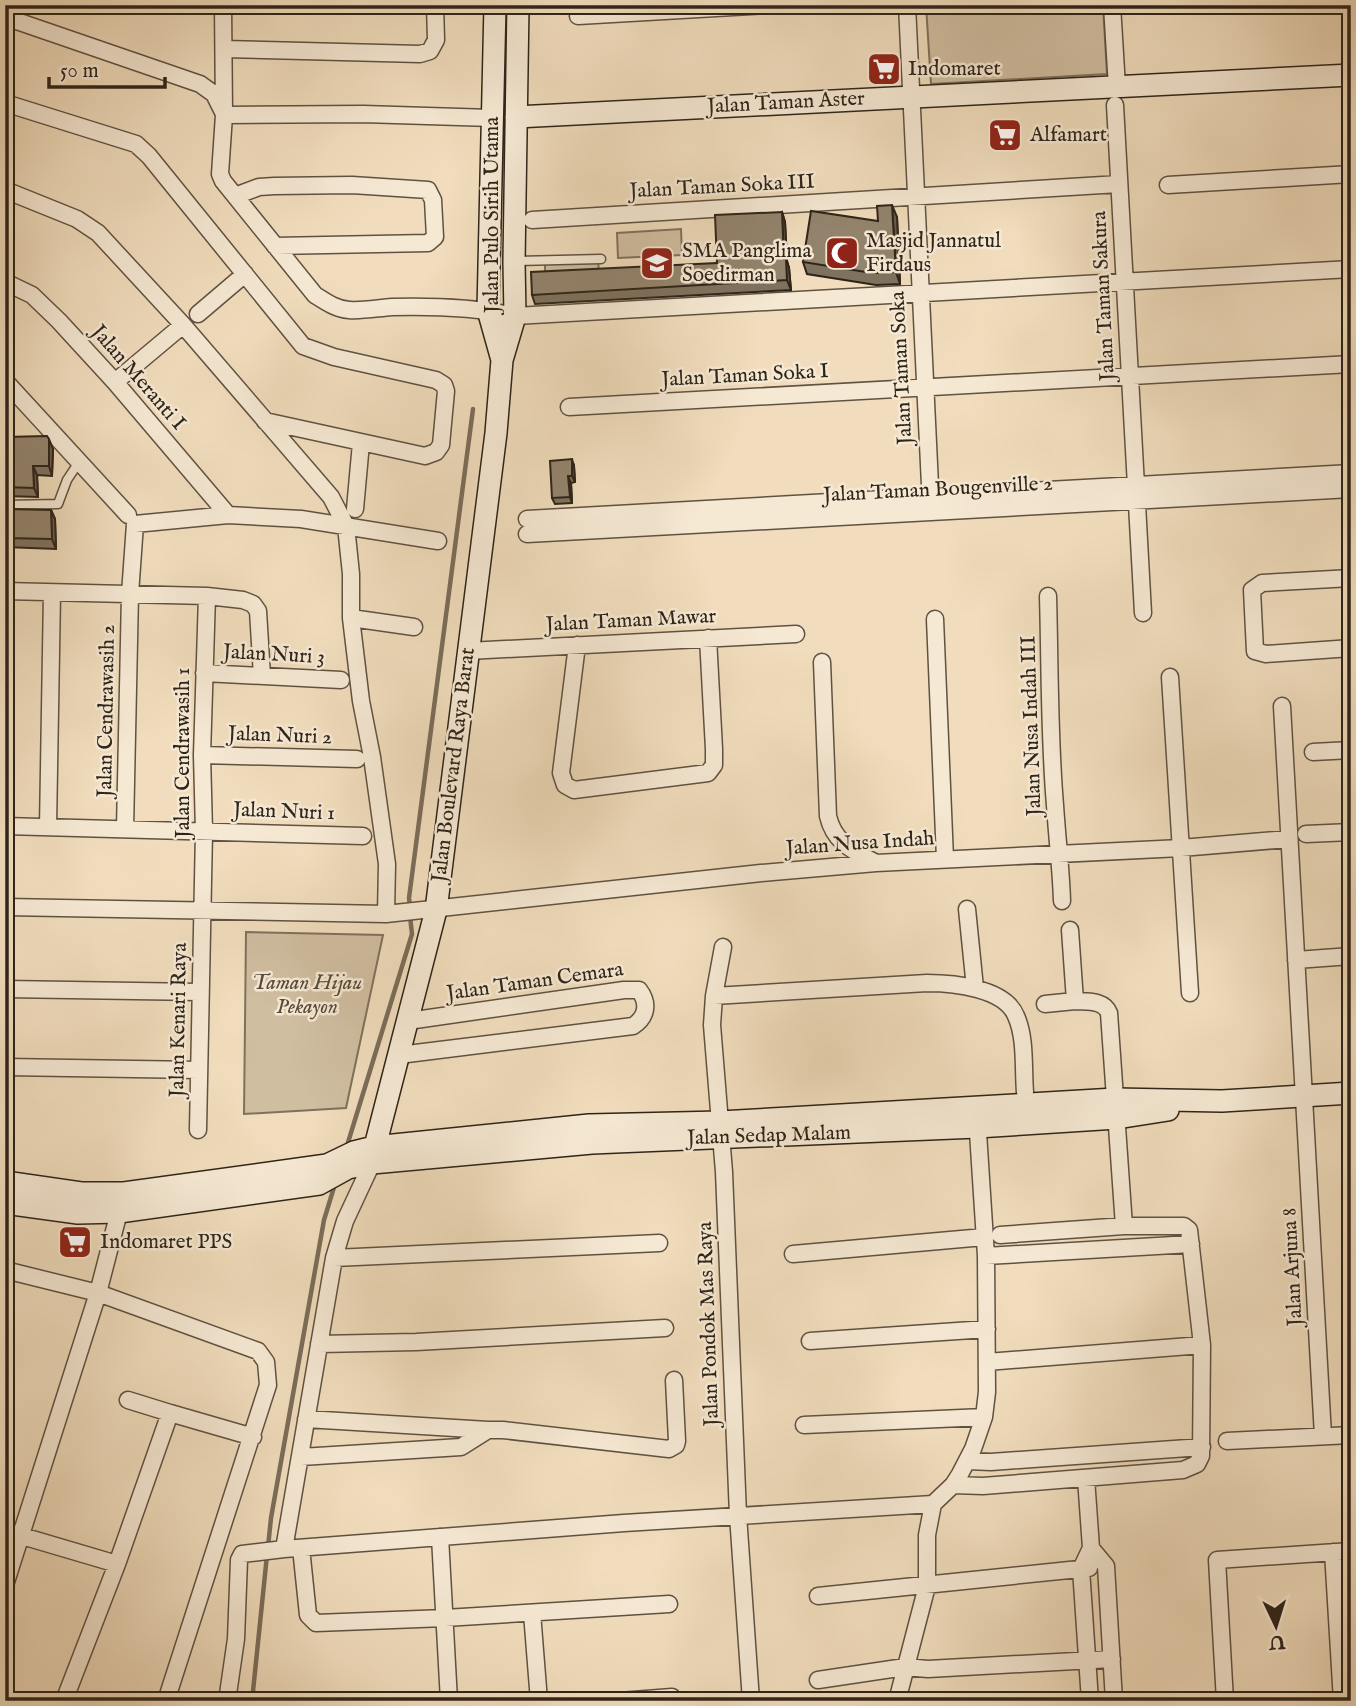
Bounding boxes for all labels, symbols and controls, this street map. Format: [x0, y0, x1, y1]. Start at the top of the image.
scale bar [49, 46, 164, 90]
supermarket icon: Indomaret [865, 50, 903, 88]
place label: Indomaret [908, 56, 1001, 83]
text: 50 m [60, 58, 99, 85]
street label: Jalan Taman Aster [705, 85, 866, 121]
street label: Jalan Pulo Sirih Utama [479, 116, 506, 315]
supermarket icon: Alfamart [986, 116, 1024, 154]
place label: Alfamart [1029, 122, 1107, 149]
street label: Jalan Taman Soka III [627, 169, 815, 205]
street label: Jalan Taman Sakura [1086, 209, 1122, 384]
place label: Masjid Jannatul Firdaus [866, 228, 1001, 279]
mosque icon: Masjid Jannatul Firdaus [823, 234, 861, 272]
place label: SMA Panglima Soedirman [682, 238, 813, 289]
school or university icon: SMA Panglima Soedirman [638, 244, 676, 282]
street label: Jalan Taman Soka [884, 290, 920, 448]
street label: Jalan Meranti I [83, 318, 191, 436]
street label: Jalan Taman Soka I [659, 358, 829, 394]
street label: Jalan Taman Bougenville 2 [820, 470, 1054, 510]
street label: Jalan Taman Mawar [543, 603, 717, 639]
street label: Jalan Cendrawasih 2 [92, 624, 122, 800]
street label: Jalan Nusa Indah III [1015, 635, 1049, 819]
street label: Jalan Nuri 3 [220, 639, 326, 671]
street label: Jalan Boulevard Raya Barat [426, 646, 482, 886]
street label: Jalan Cendrawasih 1 [170, 668, 197, 840]
street label: Jalan Nuri 2 [226, 721, 333, 751]
street label: Jalan Nuri 1 [231, 797, 335, 827]
street label: Jalan Nusa Indah [783, 825, 935, 863]
street label: Jalan Kenari Raya [164, 942, 194, 1100]
street label: Jalan Taman Cemara [443, 956, 626, 1008]
park label: Taman Hijau Pekayon [252, 970, 362, 1021]
street label: Jalan Sedap Malam [684, 1120, 852, 1152]
street label: Jalan Arjuna 8 [1276, 1207, 1310, 1329]
street label: Jalan Pondok Mas Raya [692, 1220, 726, 1429]
supermarket icon: Indomaret PPS [56, 1223, 94, 1261]
place label: Indomaret PPS [100, 1229, 232, 1256]
north arrow [1240, 1590, 1310, 1660]
text: U [1267, 1628, 1287, 1654]

